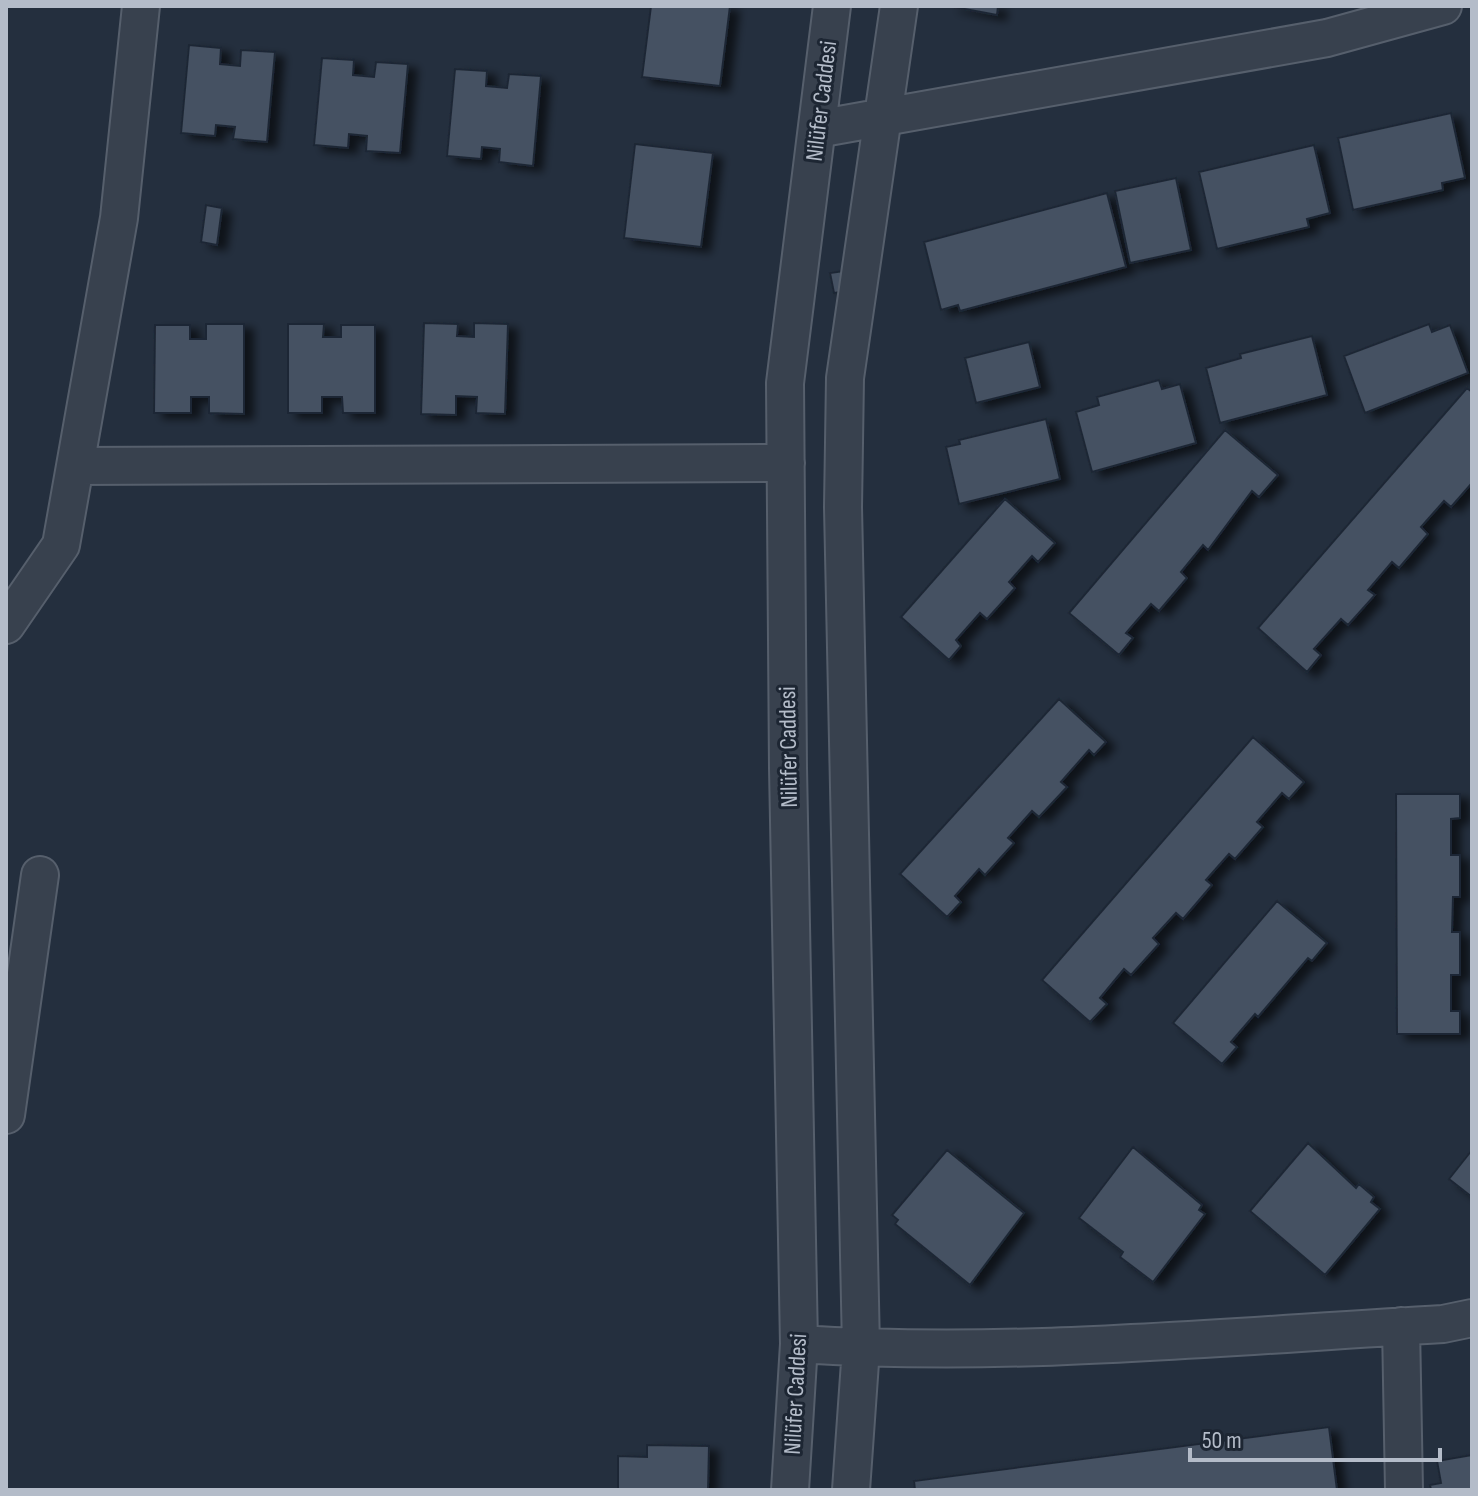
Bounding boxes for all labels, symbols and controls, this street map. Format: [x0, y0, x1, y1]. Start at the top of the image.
street label: Nilüfer Caddesi [800, 39, 843, 163]
street label: Nilüfer Caddesi [773, 686, 804, 808]
street label: Nilüfer Caddesi [778, 1333, 813, 1455]
scale bar [1190, 1412, 1440, 1462]
text: 50 m [1202, 1426, 1242, 1455]

